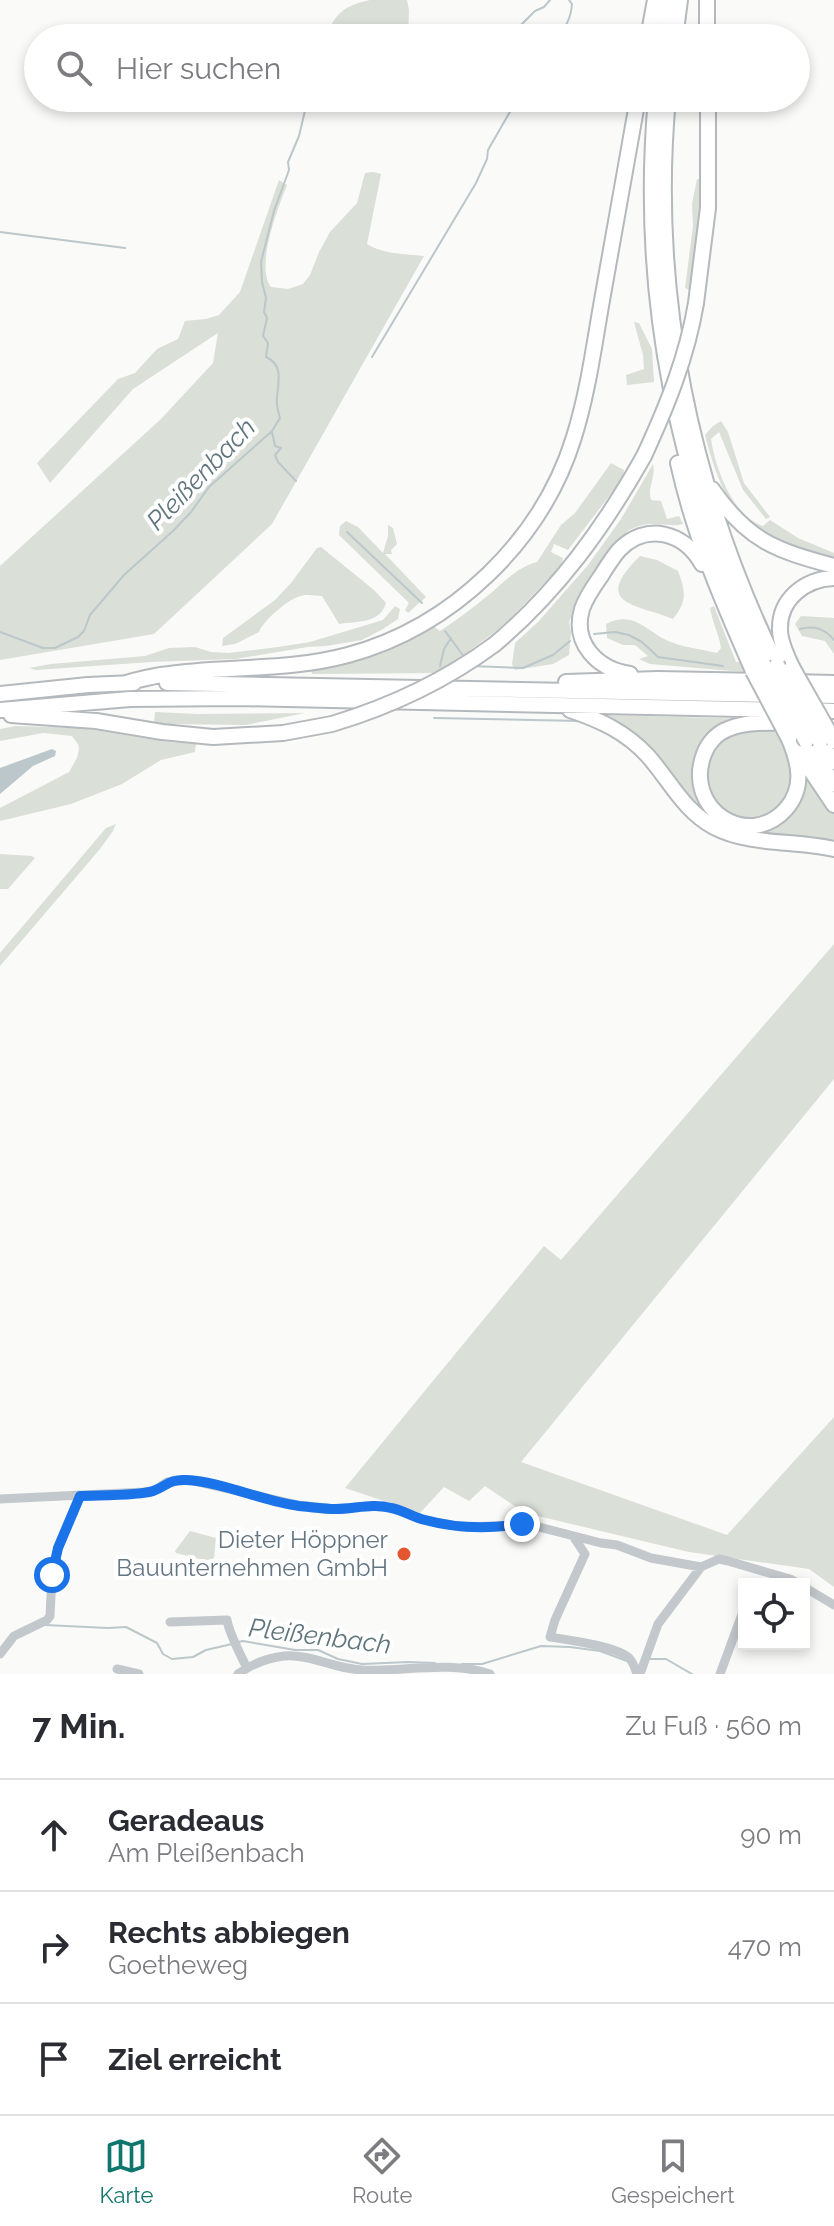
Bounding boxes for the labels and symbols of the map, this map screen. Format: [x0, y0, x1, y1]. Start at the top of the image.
water label: Pleißenbach [140, 412, 262, 536]
route end [504, 1506, 540, 1542]
place label: Dieter Höppner Bauunternehmen GmbH [116, 1525, 389, 1582]
marker: Dieter Höppner Bauunternehmen GmbH [395, 1545, 413, 1563]
route start [34, 1557, 70, 1593]
water label: Pleißenbach [247, 1612, 393, 1660]

